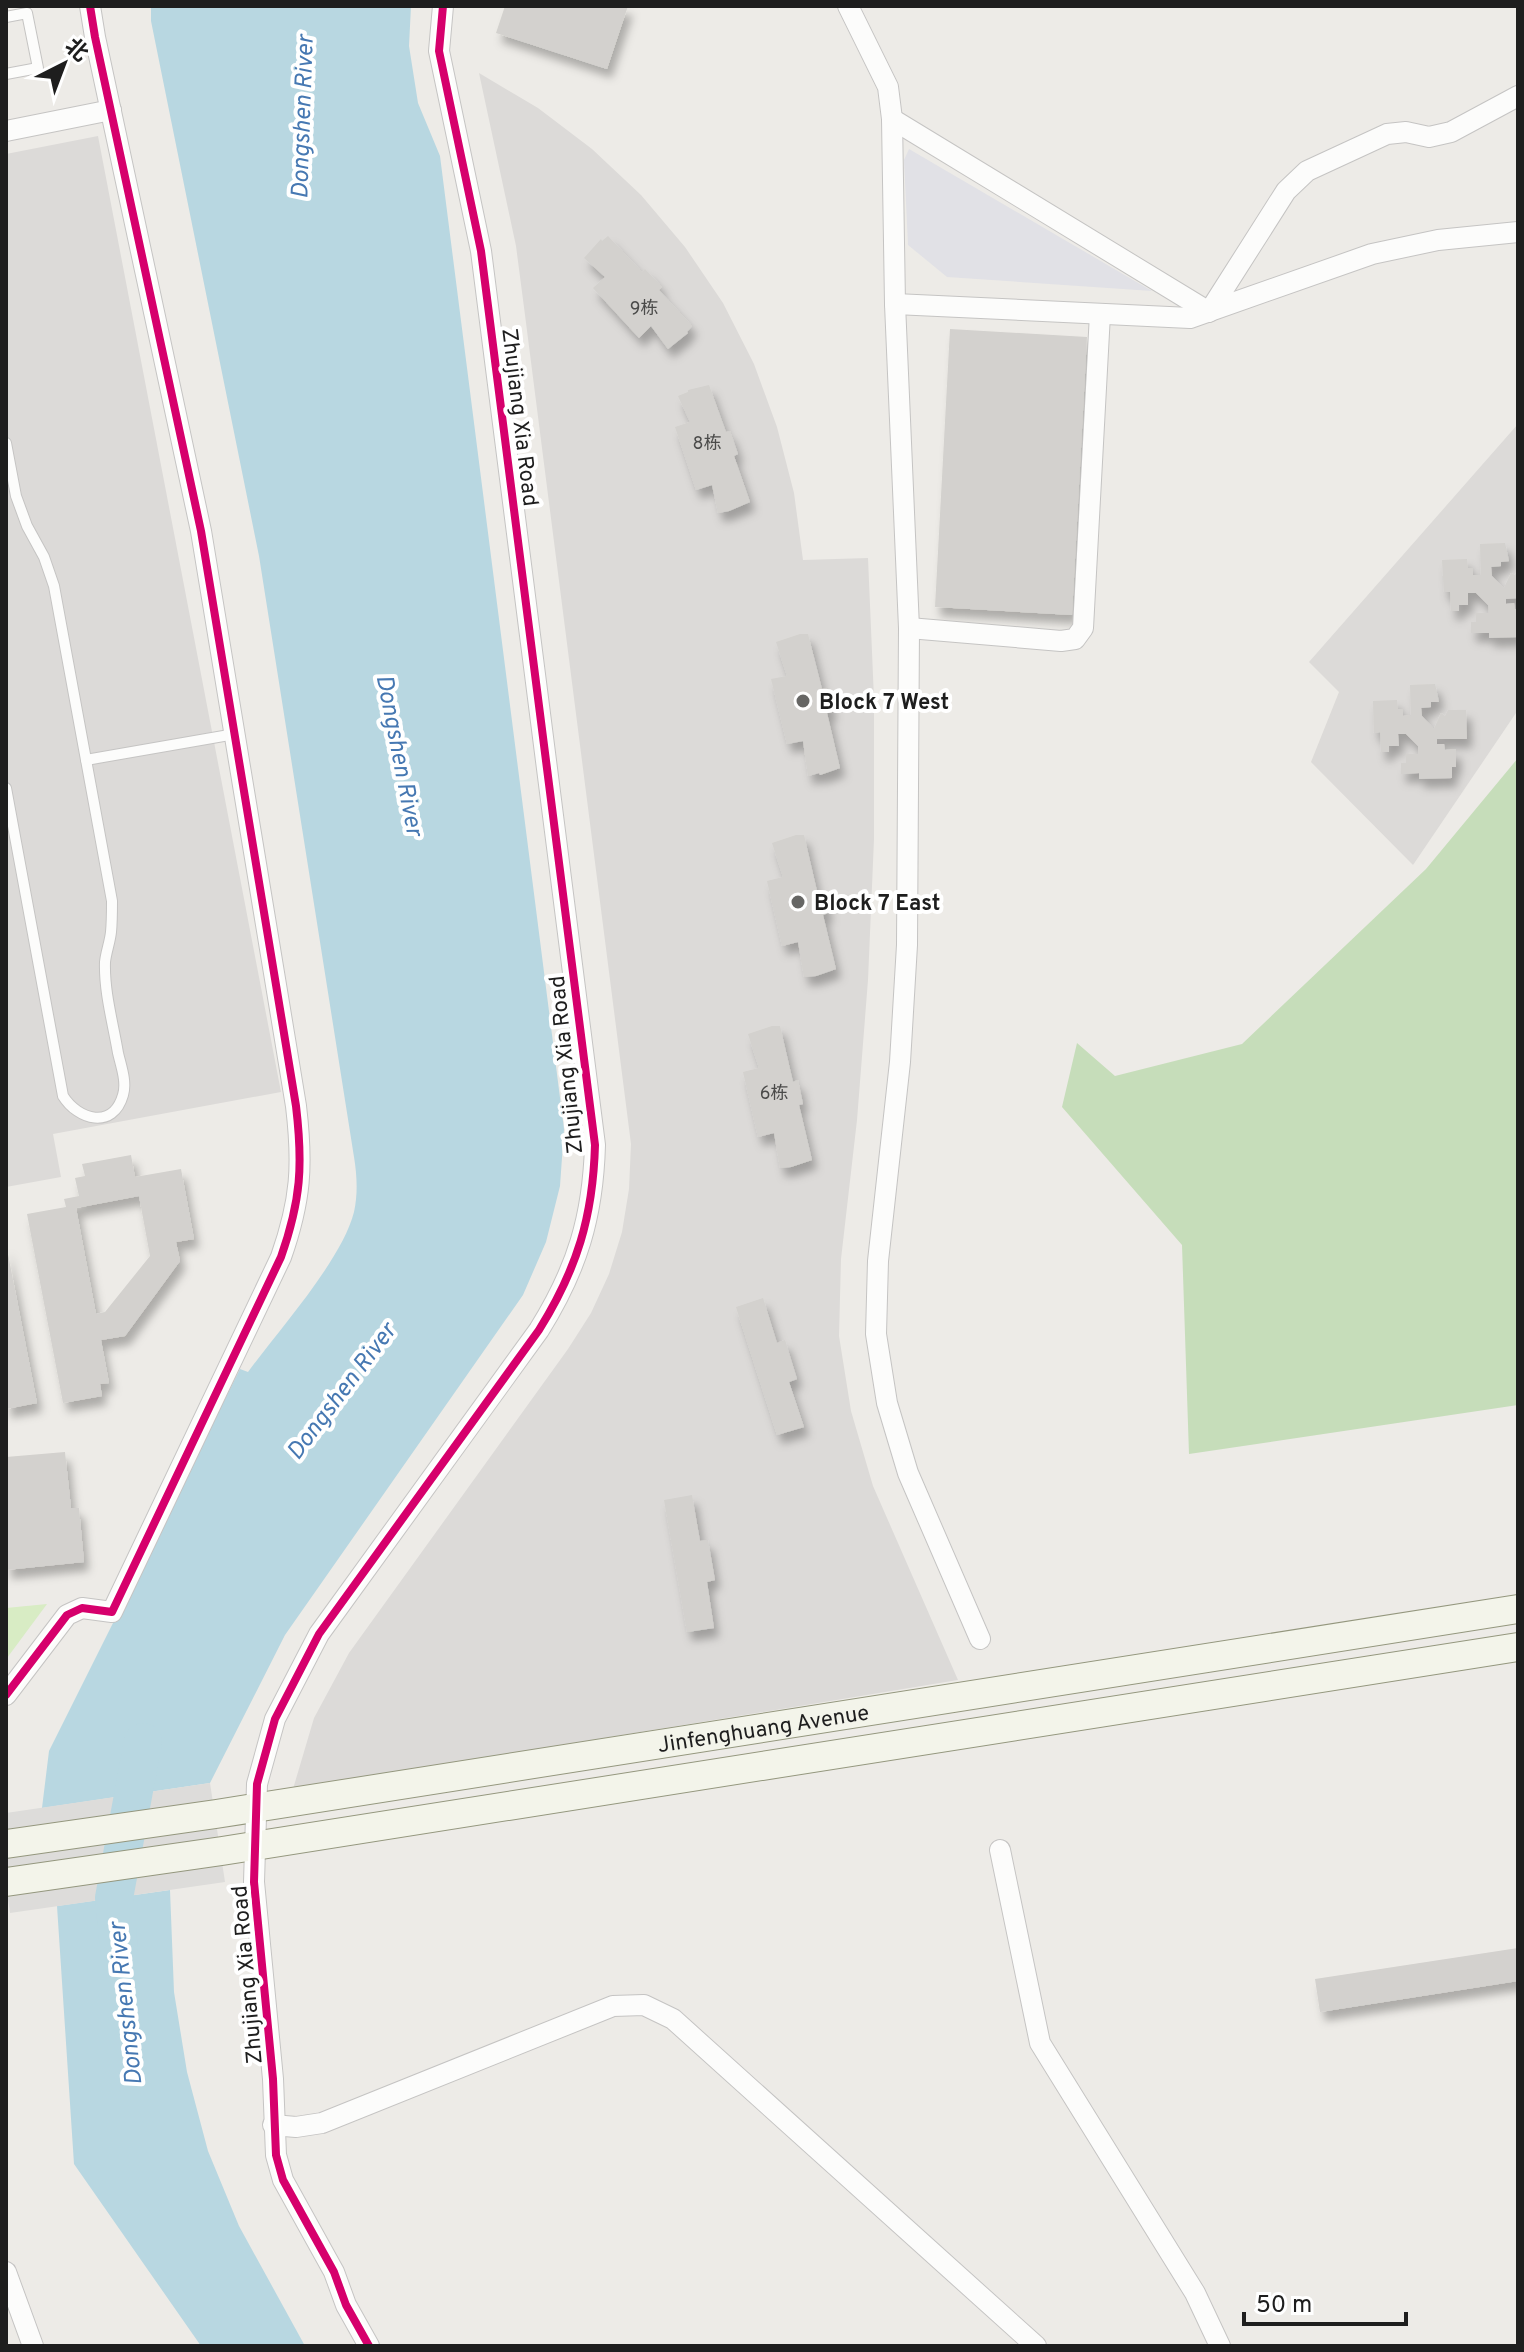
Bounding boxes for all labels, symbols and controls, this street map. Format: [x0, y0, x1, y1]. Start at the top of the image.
north arrow [24, 24, 104, 104]
water label: Dongshen River [286, 33, 322, 199]
text: 北 [58, 34, 93, 68]
house number: 9栋 [630, 298, 658, 321]
street label: Zhujiang Xia Road [494, 327, 543, 508]
house number: 8栋 [693, 433, 722, 456]
water label: Dongshen River [368, 672, 429, 840]
place label: Block 7 West [819, 690, 949, 717]
marker: Block 7 West [794, 692, 812, 710]
place label: Block 7 East [814, 891, 940, 918]
marker: Block 7 East [789, 893, 807, 911]
street label: Zhujiang Xia Road [545, 974, 590, 1155]
house number: 6栋 [760, 1083, 788, 1106]
water label: Dongshen River [281, 1316, 405, 1467]
street label: Jinfenghuang Avenue [656, 1700, 871, 1760]
street label: Zhujiang Xia Road [227, 1884, 270, 2065]
water label: Dongshen River [103, 1919, 150, 2087]
scale bar [1244, 2276, 1406, 2326]
text: 50 m [1256, 2291, 1312, 2321]

